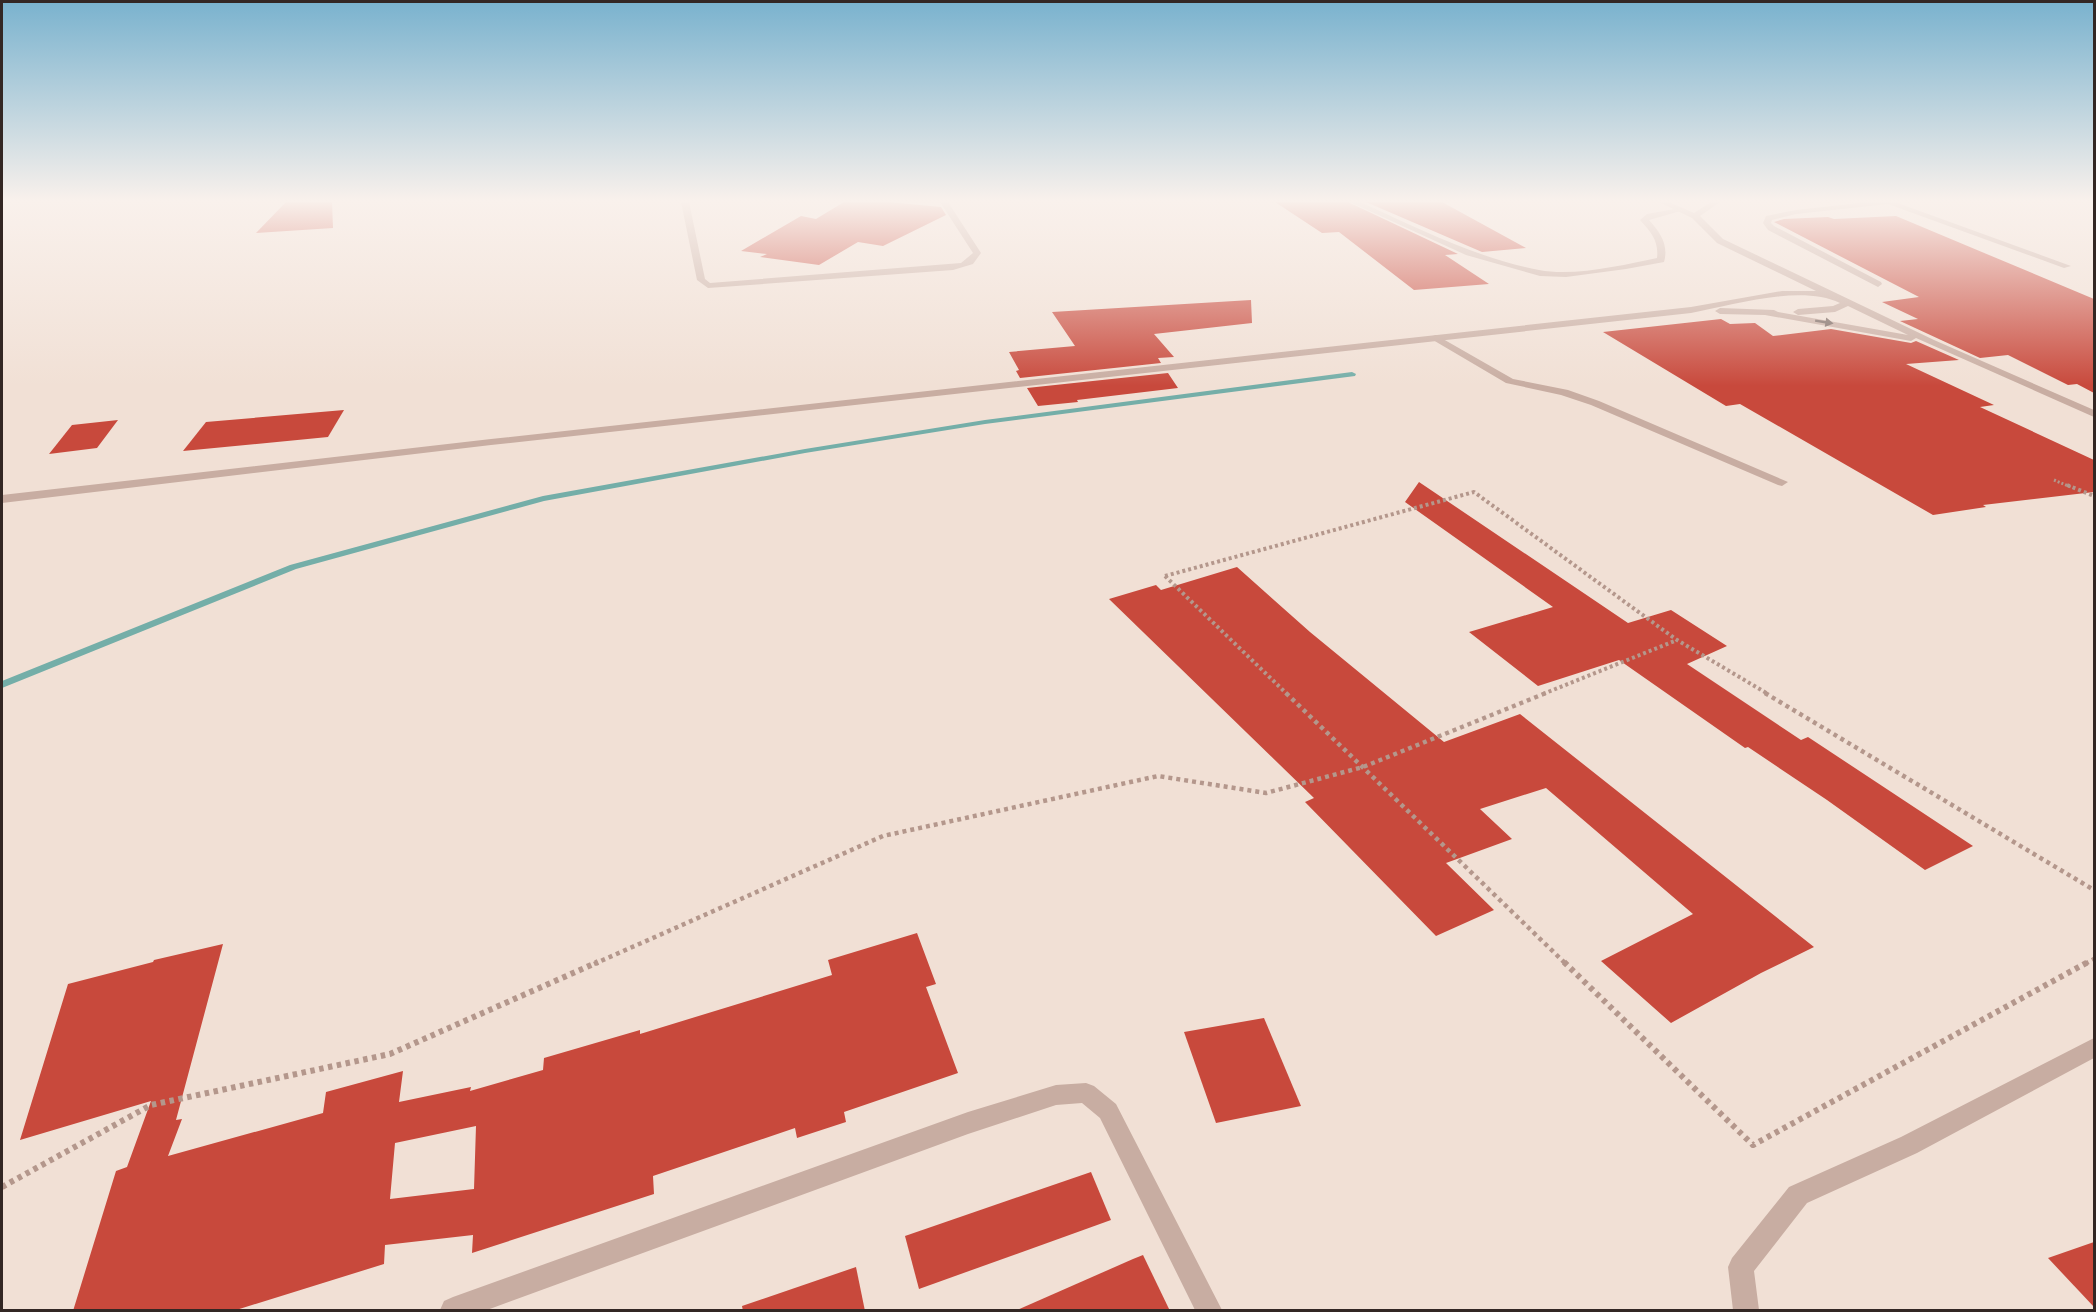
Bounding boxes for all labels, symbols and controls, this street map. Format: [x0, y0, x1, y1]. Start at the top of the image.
one-way arrow [1814, 318, 1833, 327]

